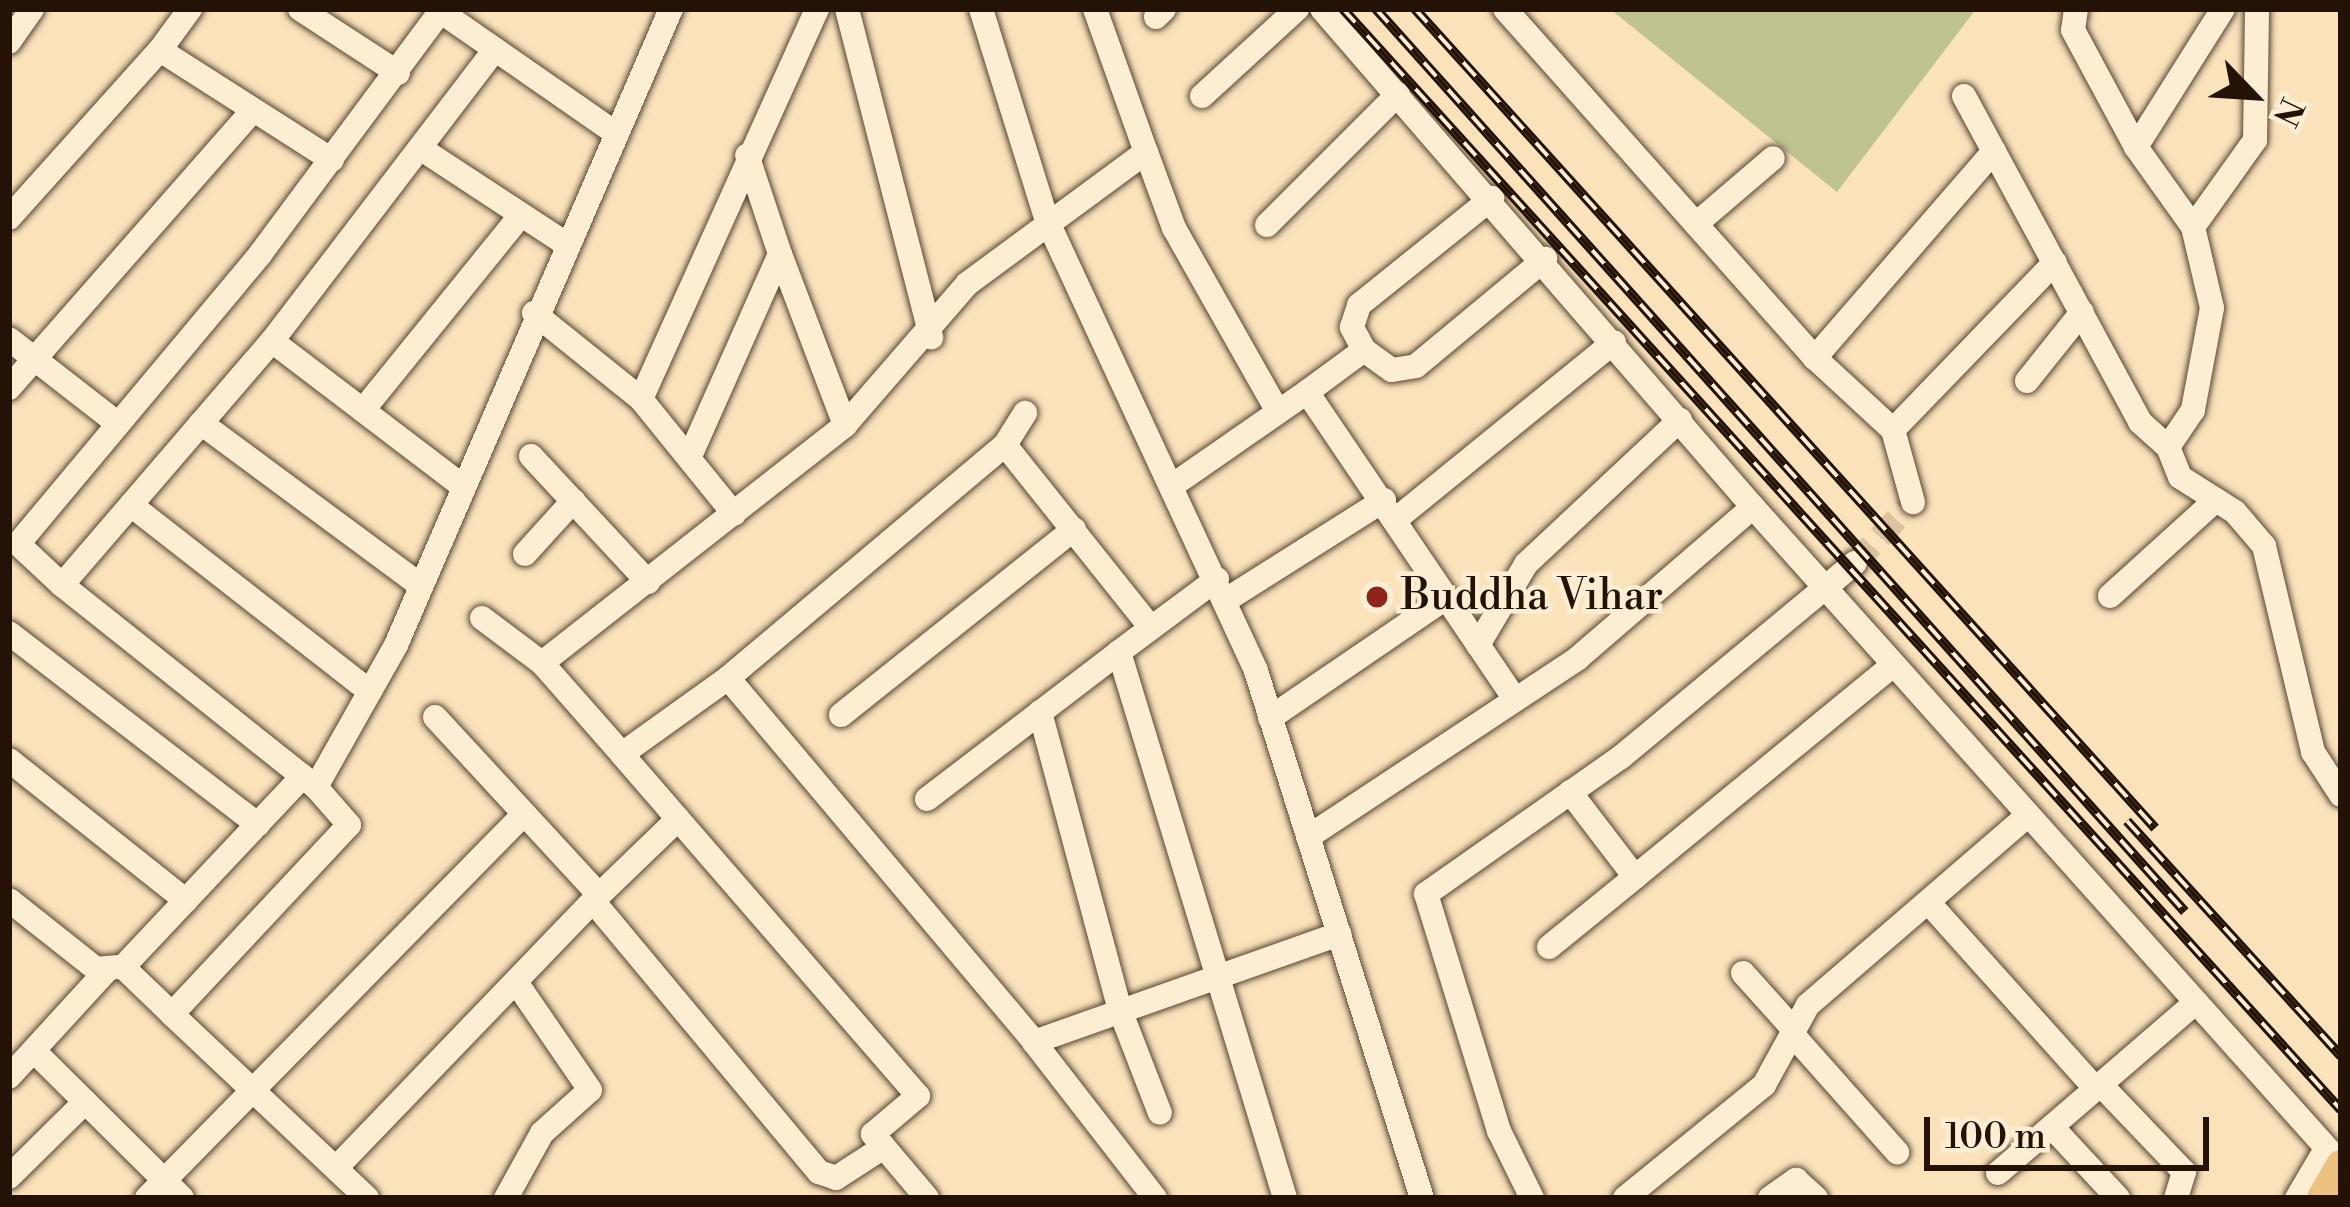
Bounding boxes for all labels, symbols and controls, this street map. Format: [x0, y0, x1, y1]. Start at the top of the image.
north arrow [2194, 36, 2314, 156]
text: N [2263, 91, 2311, 132]
place label: Buddha Vihar [1401, 572, 1663, 622]
marker: Buddha Vihar [1364, 584, 1390, 610]
scale bar [1930, 1093, 2215, 1167]
text: 100 m [1945, 1115, 2046, 1160]

